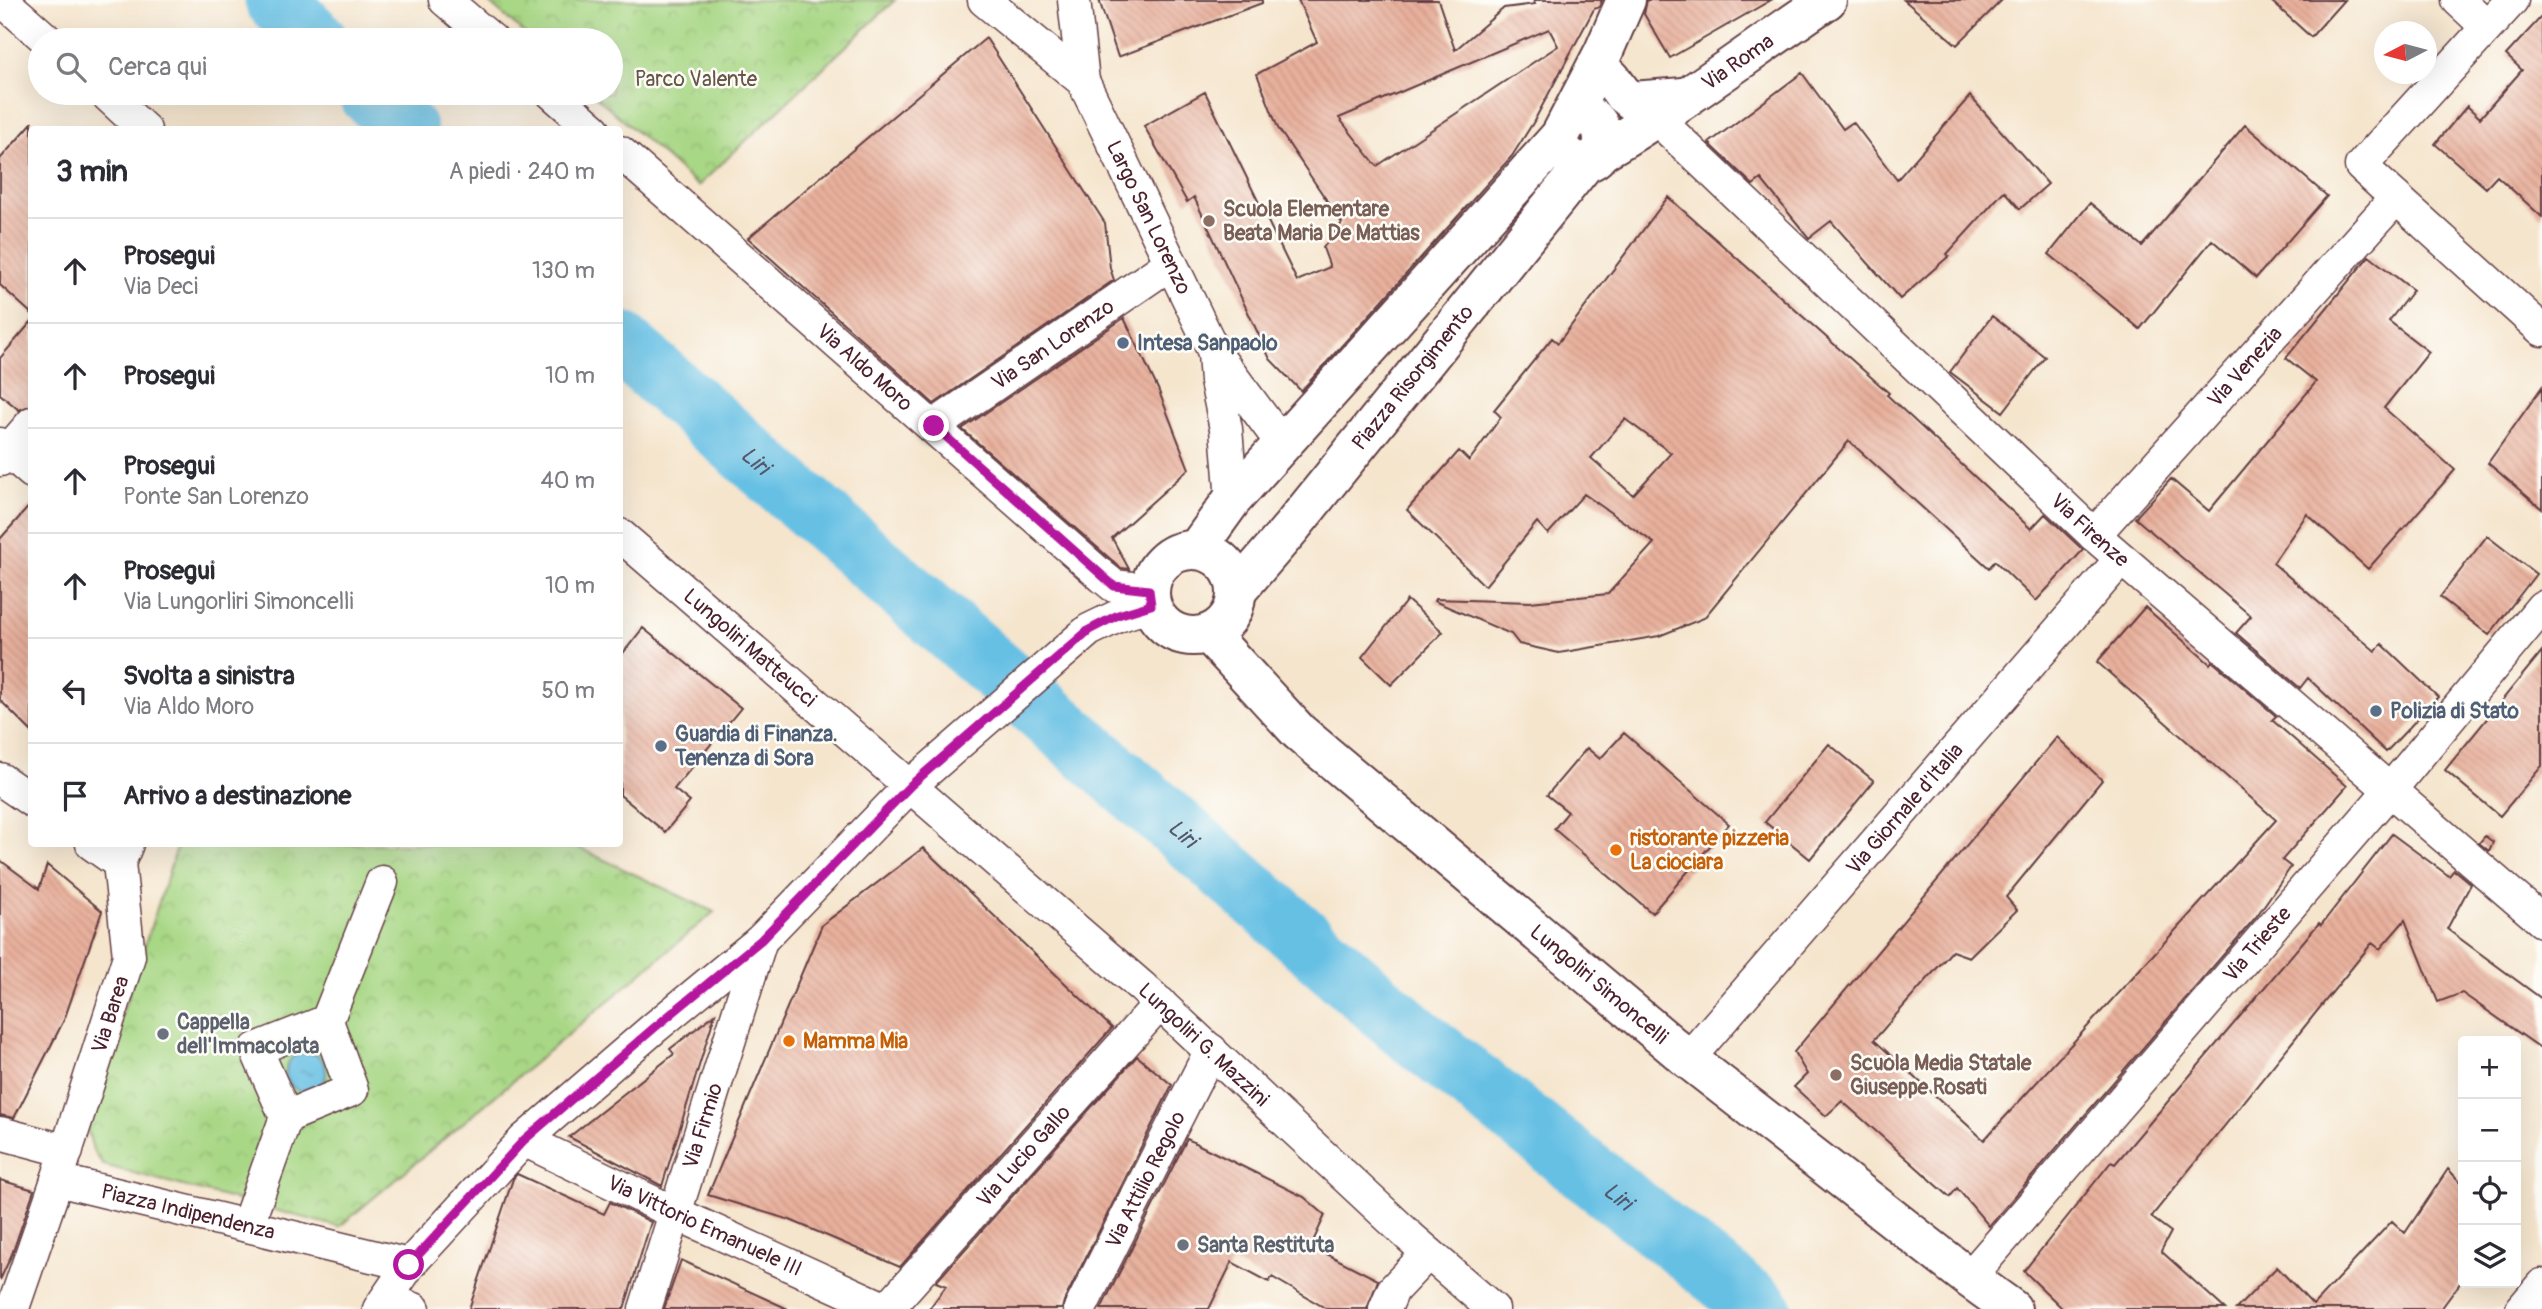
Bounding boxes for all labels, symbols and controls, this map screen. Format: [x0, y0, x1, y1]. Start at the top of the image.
north arrow [2374, 21, 2437, 84]
street label: Via Roma [1696, 27, 1779, 96]
search box [28, 28, 623, 105]
icon: search [52, 48, 90, 86]
text: Cerca qui [108, 51, 207, 83]
park label: Parco Valente [635, 66, 758, 93]
street label: Largo San Lorenzo [1100, 136, 1198, 299]
text: 3 min [56, 153, 128, 190]
text: A piedi · 240 m [449, 157, 595, 186]
place label: Scuola Elementare Beata Maria De Mattias [1223, 196, 1420, 247]
marker: Scuola Elementare Beata Maria De Mattias [1201, 213, 1217, 229]
text: Prosegui [123, 240, 215, 272]
icon: ahead [56, 252, 94, 290]
text: 130 m [532, 256, 595, 285]
text: Via Deci [123, 272, 198, 301]
street label: Via San Lorenzo [986, 293, 1119, 396]
street label: Piazza Risorgimento [1346, 299, 1479, 456]
street label: Via Aldo Moro [811, 318, 919, 417]
street label: Via Venezia [2201, 320, 2288, 413]
place label: Intesa Sanpaolo [1137, 330, 1278, 357]
marker: Intesa Sanpaolo [1115, 335, 1131, 351]
icon: ahead [56, 357, 94, 395]
text: Prosegui [123, 360, 215, 392]
text: 10 m [545, 361, 595, 390]
route end [918, 410, 949, 441]
water label: Liri [735, 440, 779, 484]
text: Prosegui [123, 450, 215, 482]
icon: ahead [56, 462, 94, 500]
text: 40 m [541, 466, 595, 495]
text: Ponte San Lorenzo [123, 482, 309, 511]
street label: Via Firenze [2045, 487, 2135, 573]
text: Prosegui [123, 555, 215, 587]
icon: ahead [56, 567, 94, 605]
text: 10 m [545, 571, 595, 600]
street label: Lungoliri Matteucci [678, 582, 823, 713]
text: Via Lungorliri Simoncelli [123, 587, 354, 616]
text: Svolta a sinistra [123, 660, 295, 692]
icon: left [56, 672, 94, 710]
text: 50 m [541, 676, 595, 705]
text: Via Aldo Moro [123, 692, 254, 721]
place label: Polizia di Stato [2390, 698, 2519, 725]
marker: Polizia di Stato [2368, 703, 2384, 719]
place label: Guardia di Finanza. Tenenza di Sora [674, 721, 838, 772]
street label: Via Giornale d'Italia [1840, 737, 1969, 880]
marker: Guardia di Finanza. Tenenza di Sora [653, 738, 669, 754]
icon: arrive [56, 777, 94, 815]
text: Arrivo a destinazione [123, 780, 351, 812]
water label: Liri [1162, 813, 1206, 856]
place label: ristorante pizzeria La ciociara [1630, 825, 1789, 876]
marker: ristorante pizzeria La ciociara [1608, 842, 1624, 858]
street label: Via Trieste [2217, 900, 2298, 988]
street label: Lungoliri Simoncelli [1524, 918, 1674, 1050]
street label: Via Barea [85, 973, 135, 1057]
street label: Lungoliri G. Mazzini [1132, 977, 1275, 1113]
place label: Cappella dell'Immacolata [177, 1009, 320, 1060]
marker: Cappella dell'Immacolata [155, 1026, 171, 1042]
place label: Mamma Mia [803, 1028, 908, 1055]
marker: Mamma Mia [781, 1033, 797, 1049]
map controls [2458, 1036, 2521, 1288]
button: + [2458, 1036, 2521, 1099]
place label: Scuola Media Statale Giuseppe Rosati [1850, 1050, 2032, 1101]
marker: Scuola Media Statale Giuseppe Rosati [1828, 1067, 1844, 1083]
street label: Via Firmio [676, 1080, 729, 1172]
street label: Via Lucio Gallo [971, 1099, 1076, 1213]
button: − [2458, 1099, 2521, 1162]
street label: Via Attilio Regolo [1099, 1106, 1191, 1253]
button: locate [2458, 1162, 2521, 1225]
street label: Via Vittorio Emanuele III [603, 1169, 806, 1282]
water label: Liri [1598, 1176, 1642, 1219]
street label: Piazza Indipendenza [99, 1178, 278, 1246]
button: layers [2458, 1225, 2521, 1288]
place label: Santa Restituta [1197, 1232, 1334, 1259]
marker: Santa Restituta [1175, 1237, 1191, 1253]
route start [393, 1249, 424, 1280]

